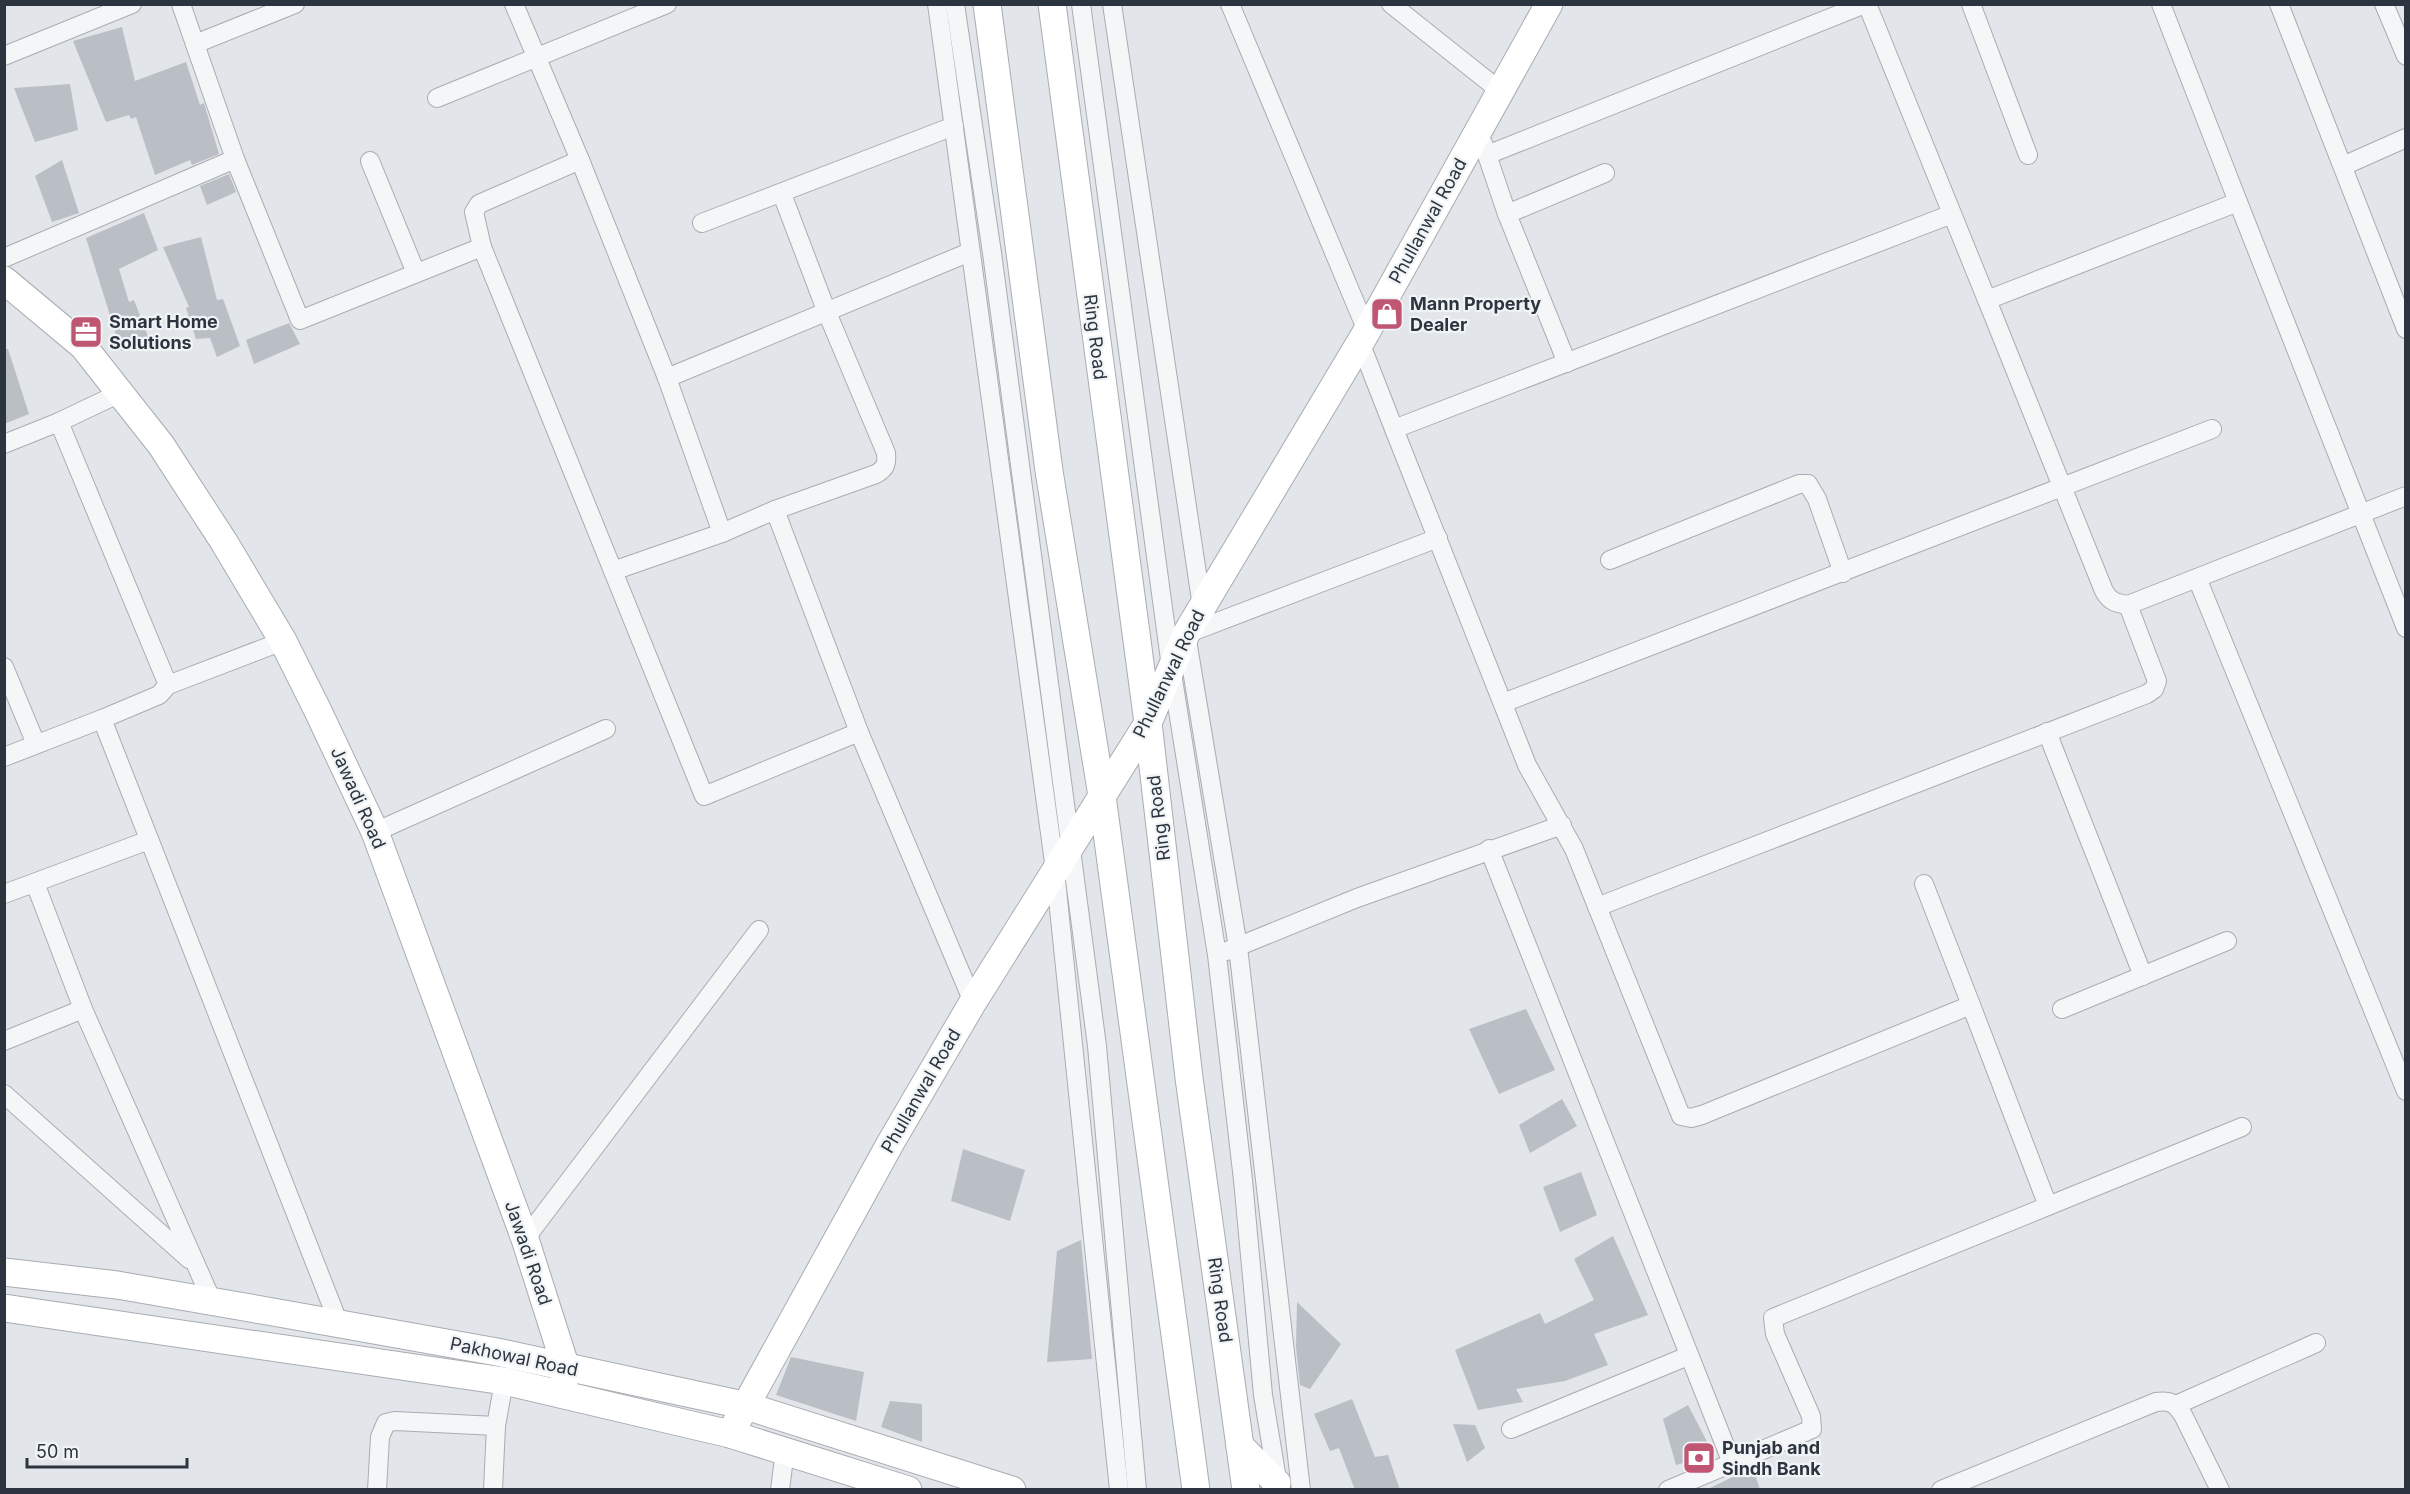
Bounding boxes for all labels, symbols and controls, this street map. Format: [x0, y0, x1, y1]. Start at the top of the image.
street label: Phullanwal Road [1384, 154, 1471, 287]
street label: Ring Road [1080, 293, 1111, 381]
place label: Mann Property Dealer [1410, 293, 1541, 335]
shop icon: Mann Property Dealer [1369, 296, 1405, 332]
place label: Smart Home Solutions [109, 311, 218, 353]
office icon: Smart Home Solutions [68, 314, 104, 350]
street label: Phullanwal Road [1128, 606, 1209, 741]
street label: Jawadi Road [327, 744, 390, 852]
street label: Ring Road [1143, 774, 1174, 862]
street label: Phullanwal Road [876, 1025, 965, 1157]
street label: Jawadi Road [501, 1198, 556, 1308]
street label: Ring Road [1204, 1256, 1237, 1344]
street label: Pakhowal Road [448, 1333, 580, 1380]
scale bar [27, 1431, 188, 1469]
place label: Punjab and Sindh Bank [1722, 1437, 1821, 1479]
bank icon: Punjab and Sindh Bank [1681, 1440, 1717, 1476]
text: 50 m [36, 1441, 79, 1462]

